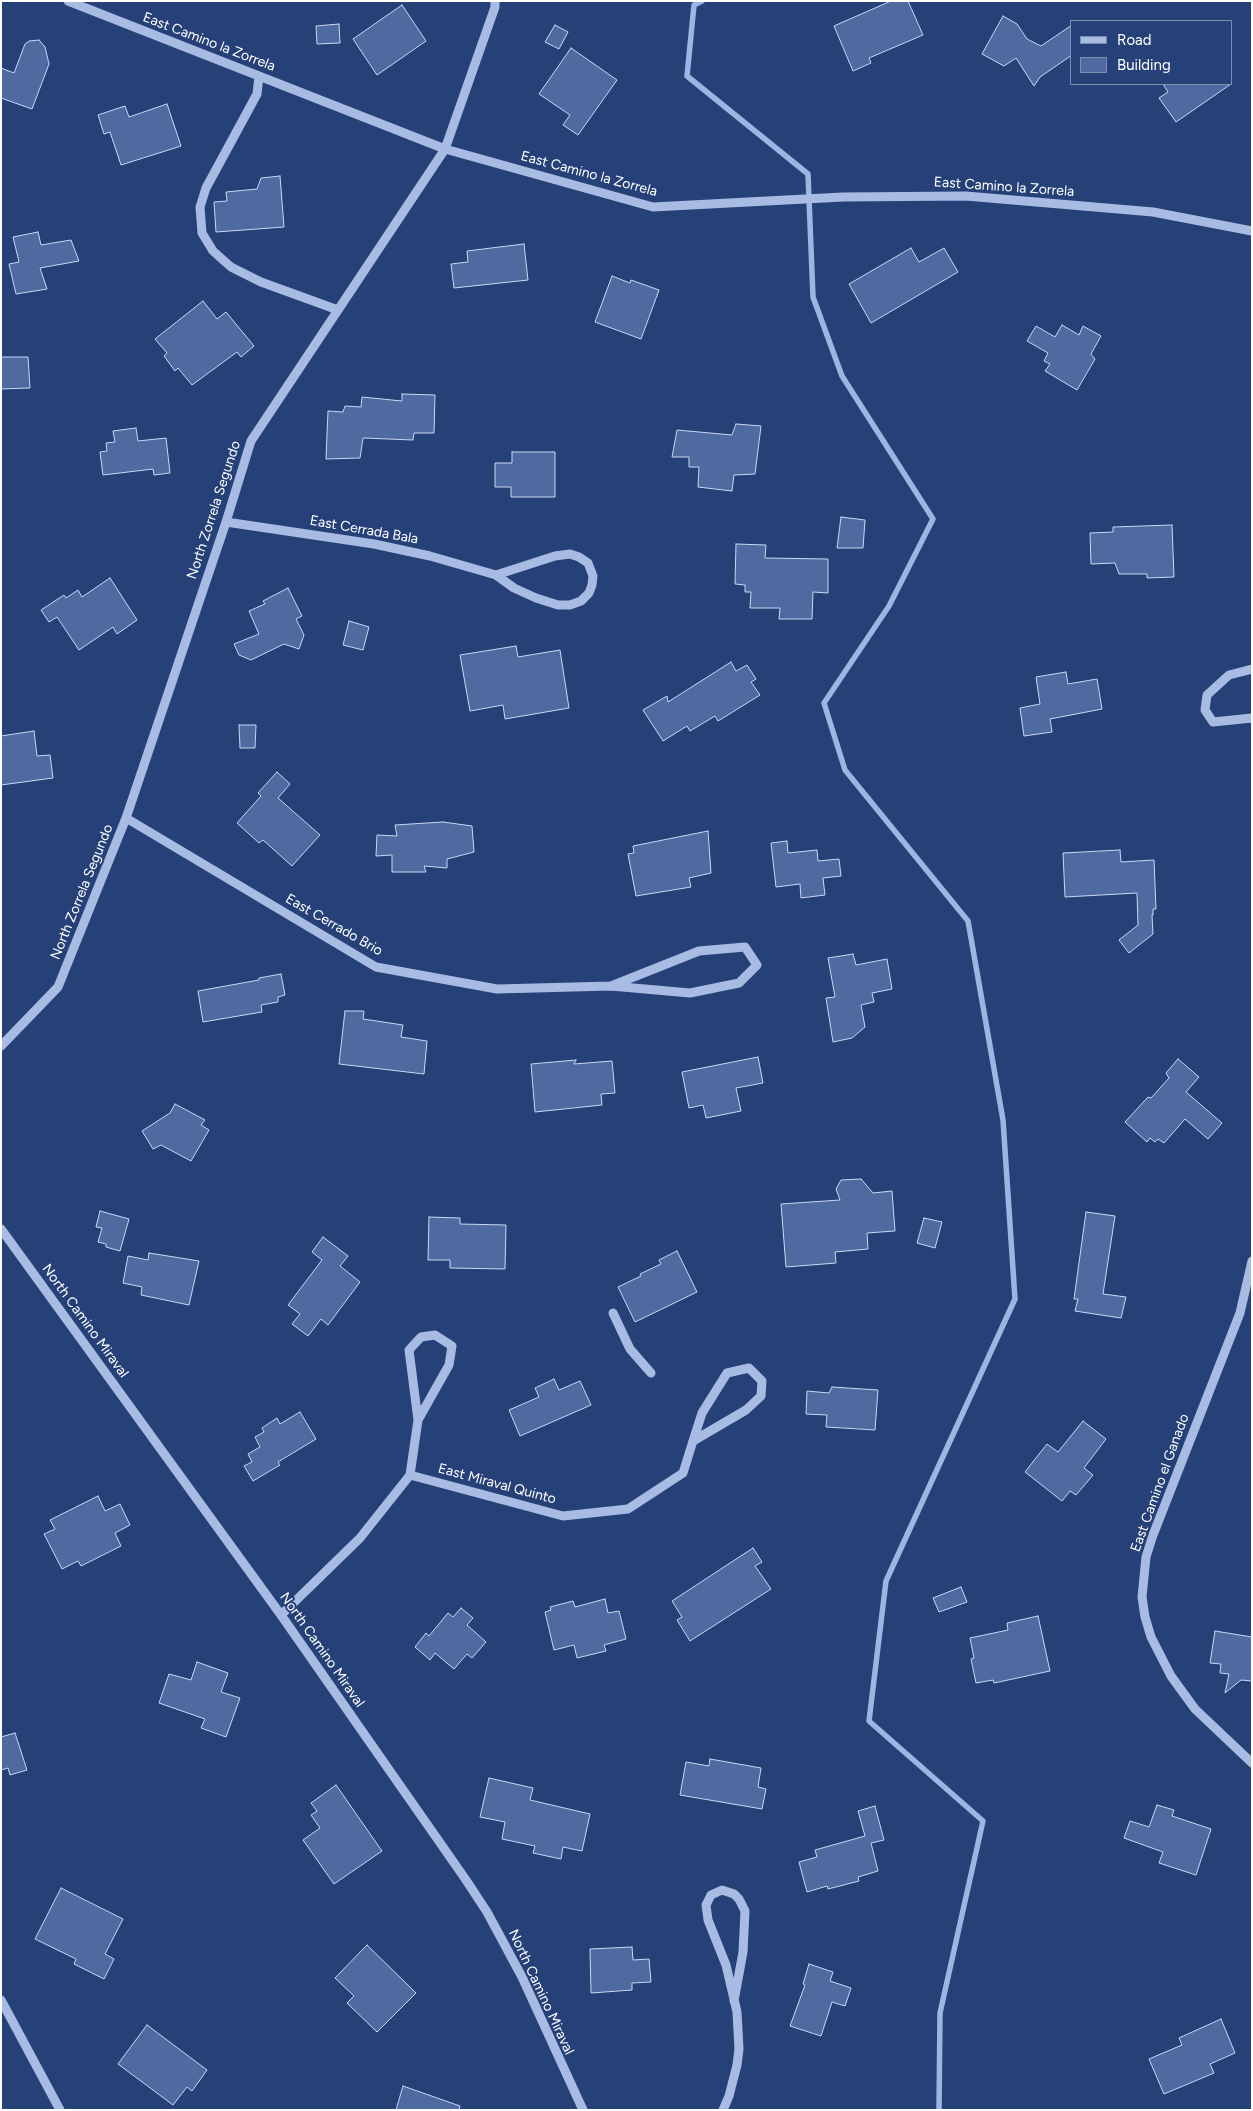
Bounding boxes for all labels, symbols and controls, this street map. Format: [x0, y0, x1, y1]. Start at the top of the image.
street label: East Camino la Zorrela [140, 9, 278, 75]
legend [1070, 20, 1233, 85]
text: Road [1117, 31, 1152, 49]
text: Building [1117, 56, 1171, 74]
street label: East Camino la Zorrela [519, 148, 659, 200]
street label: East Camino la Zorrela [933, 174, 1075, 200]
street label: North Zorrela Segundo [184, 439, 244, 581]
street label: East Cerrada Bala [308, 512, 420, 548]
street label: North Zorrela Segundo [47, 822, 117, 962]
street label: East Cerrado Brio [282, 890, 386, 960]
street label: North Camino Miraval [38, 1261, 132, 1381]
street label: East Camino el Ganado [1127, 1412, 1193, 1554]
street label: East Miraval Quinto [436, 1460, 558, 1508]
street label: North Camino Miraval [276, 1589, 368, 1711]
street label: North Camino Miraval [505, 1927, 577, 2057]

